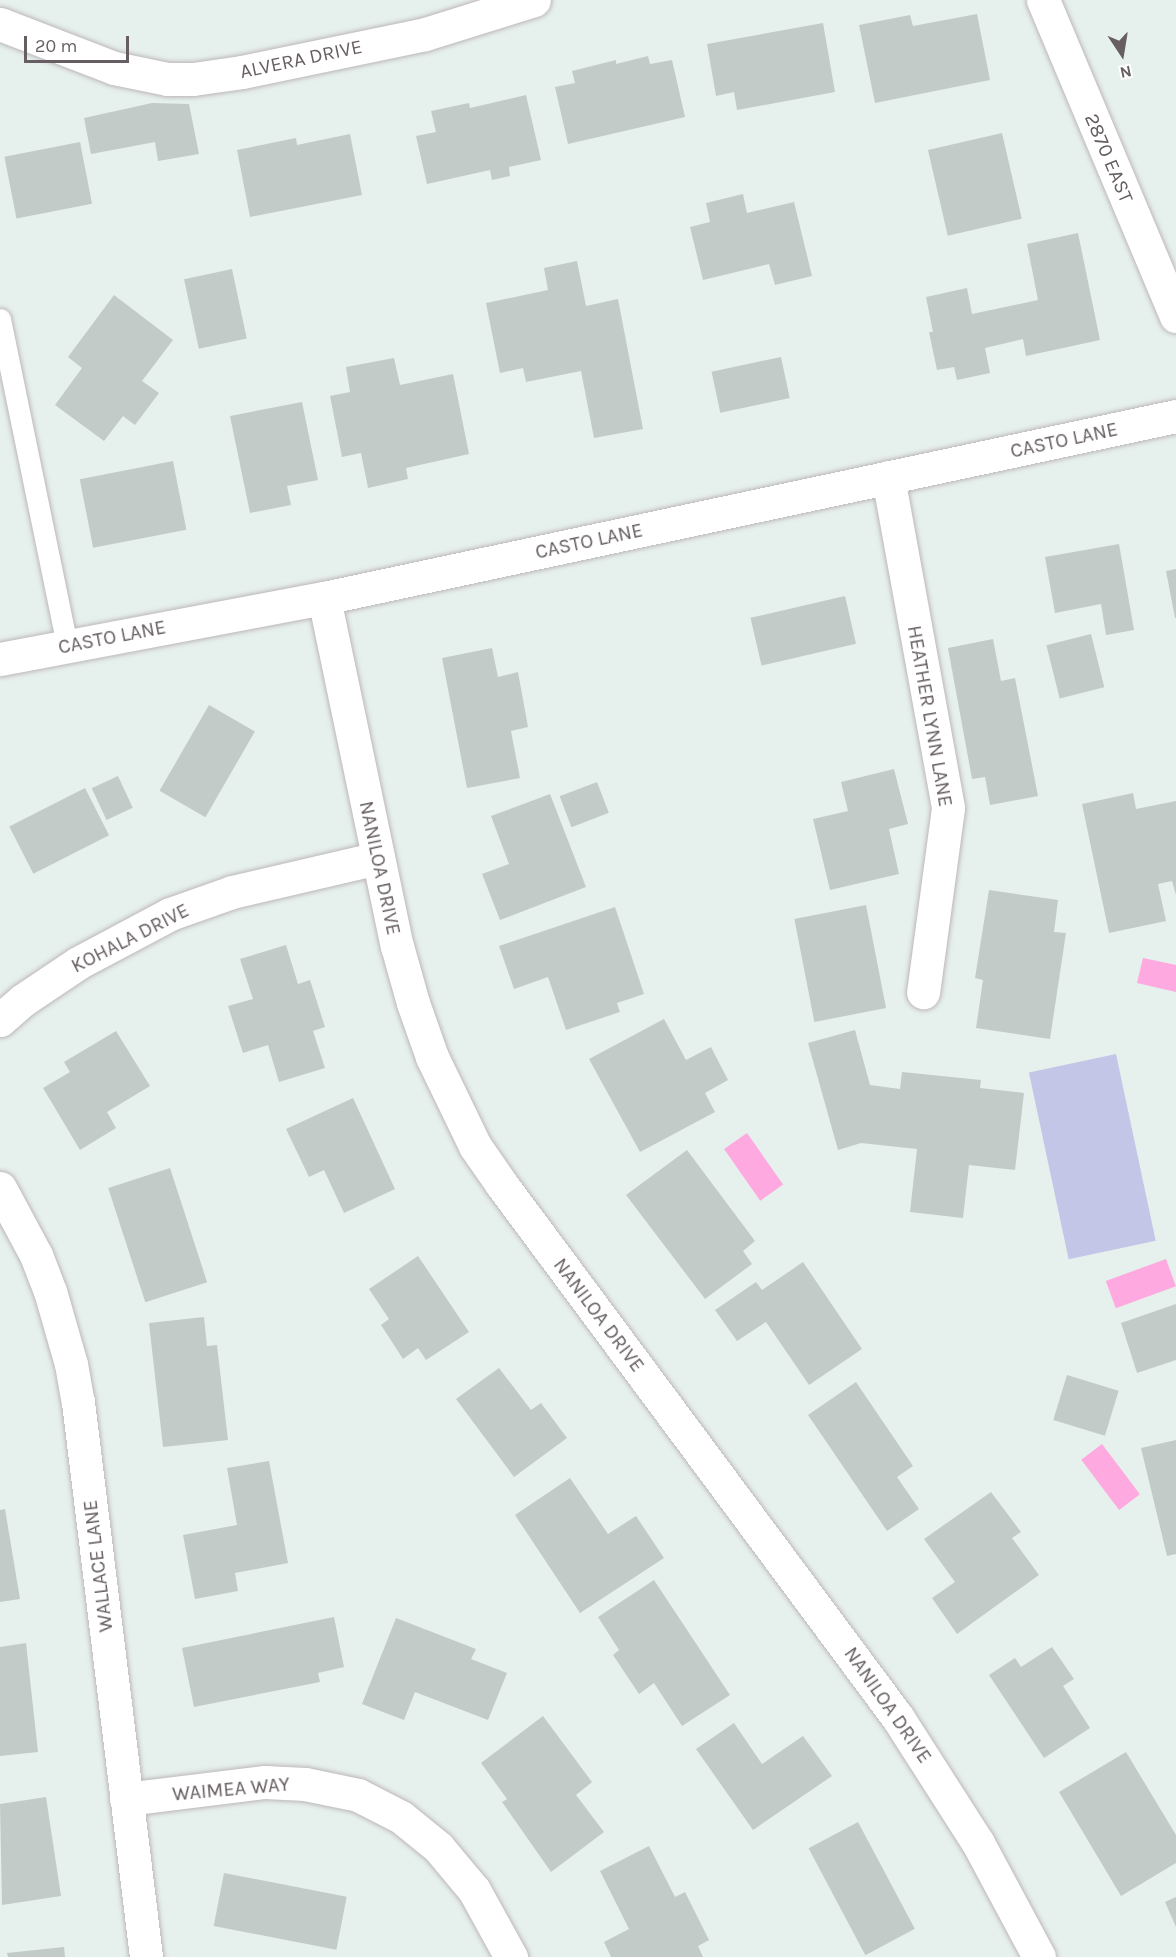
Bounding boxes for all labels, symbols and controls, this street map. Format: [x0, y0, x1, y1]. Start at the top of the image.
scale bar [27, 24, 132, 62]
north arrow [1092, 24, 1152, 84]
street label: ALVERA DRIVE [238, 34, 364, 84]
text: 20 m [35, 35, 77, 57]
text: N [1118, 62, 1133, 83]
street label: 2870 EAST [1079, 110, 1139, 206]
street label: CASTO LANE [1008, 417, 1120, 463]
street label: CASTO LANE [533, 518, 645, 564]
street label: CASTO LANE [56, 615, 168, 659]
street label: HEATHER LYNN LANE [902, 623, 958, 809]
street label: NANILOA DRIVE [354, 799, 406, 937]
street label: KOHALA DRIVE [67, 898, 193, 978]
street label: NANILOA DRIVE [548, 1253, 650, 1377]
street label: WALLACE LANE [78, 1499, 118, 1633]
street label: NANILOA DRIVE [839, 1642, 937, 1768]
street label: WAIMEA WAY [171, 1772, 291, 1806]

